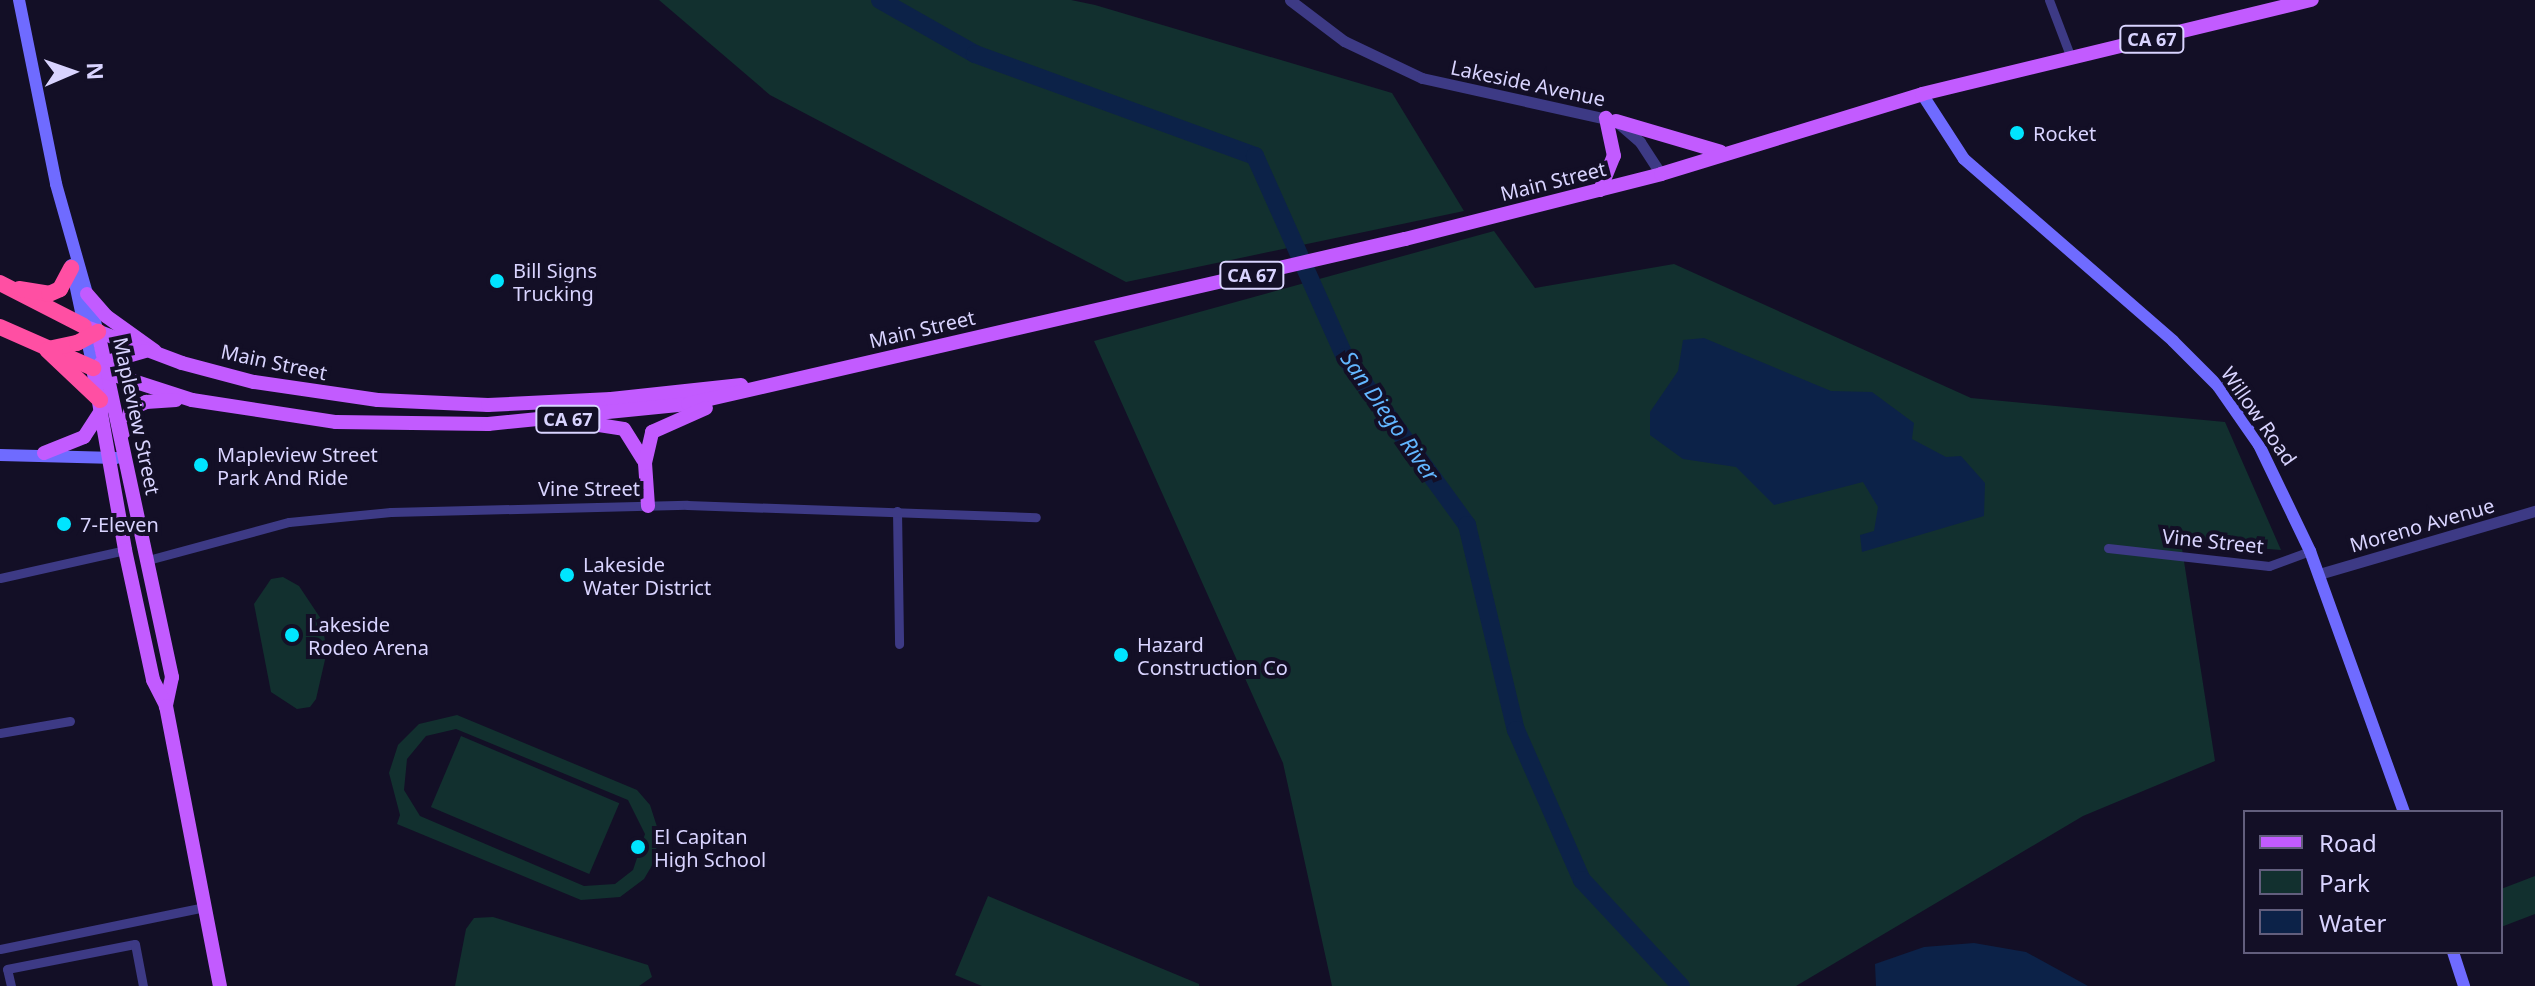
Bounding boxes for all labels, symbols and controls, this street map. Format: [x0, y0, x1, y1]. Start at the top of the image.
road number: CA 67 [2118, 25, 2186, 53]
north arrow [32, 32, 112, 112]
street label: Lakeside Avenue [1449, 55, 1607, 111]
text: N [81, 62, 111, 81]
place label: Rocket [2033, 121, 2096, 145]
marker: Rocket [2008, 124, 2026, 142]
street label: Main Street [1498, 156, 1608, 206]
place label: Bill Signs Trucking [513, 258, 597, 305]
road number: CA 67 [1218, 261, 1286, 289]
marker: Bill Signs Trucking [488, 272, 506, 290]
street label: Main Street [867, 305, 977, 353]
street label: Mapleview Street [109, 335, 165, 497]
street label: Main Street [219, 339, 329, 385]
water label: San Diego River [1335, 346, 1445, 486]
street label: Willow Road [2216, 362, 2302, 470]
road number: CA 67 [534, 405, 602, 433]
place label: Mapleview Street Park And Ride [217, 442, 378, 489]
marker: Mapleview Street Park And Ride [192, 456, 210, 474]
street label: Vine Street [538, 476, 640, 500]
street label: Moreno Avenue [2347, 493, 2497, 557]
place label: 7-Eleven [80, 512, 159, 536]
marker: 7-Eleven [55, 515, 73, 533]
street label: Vine Street [2161, 524, 2265, 558]
place label: Lakeside Water District [583, 552, 711, 599]
marker: Lakeside Water District [558, 566, 576, 584]
place label: Lakeside Rodeo Arena [308, 612, 429, 659]
marker: Lakeside Rodeo Arena [283, 626, 301, 644]
place label: Hazard Construction Co [1137, 632, 1288, 679]
marker: Hazard Construction Co [1112, 646, 1130, 664]
legend [2243, 810, 2503, 954]
place label: El Capitan High School [654, 824, 766, 871]
text: Road [2319, 826, 2377, 859]
marker: El Capitan High School [629, 838, 647, 856]
text: Park [2319, 866, 2370, 899]
text: Water [2319, 906, 2386, 939]

